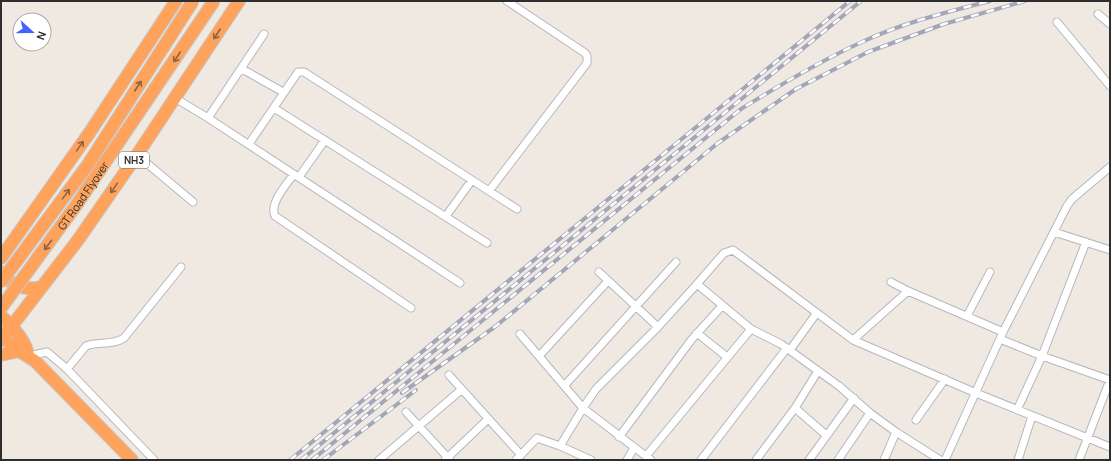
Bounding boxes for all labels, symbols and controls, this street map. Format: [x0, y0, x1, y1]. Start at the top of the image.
north arrow [12, 12, 52, 52]
one-way arrow [213, 28, 221, 40]
text: N [33, 29, 50, 42]
one-way arrow [173, 51, 181, 62]
one-way arrow [134, 81, 142, 92]
one-way arrow [76, 141, 84, 152]
road number: NH3 [119, 152, 149, 168]
street label: GT Road Flyover [53, 158, 111, 233]
one-way arrow [110, 183, 118, 194]
one-way arrow [62, 189, 70, 200]
one-way arrow [44, 239, 52, 250]

